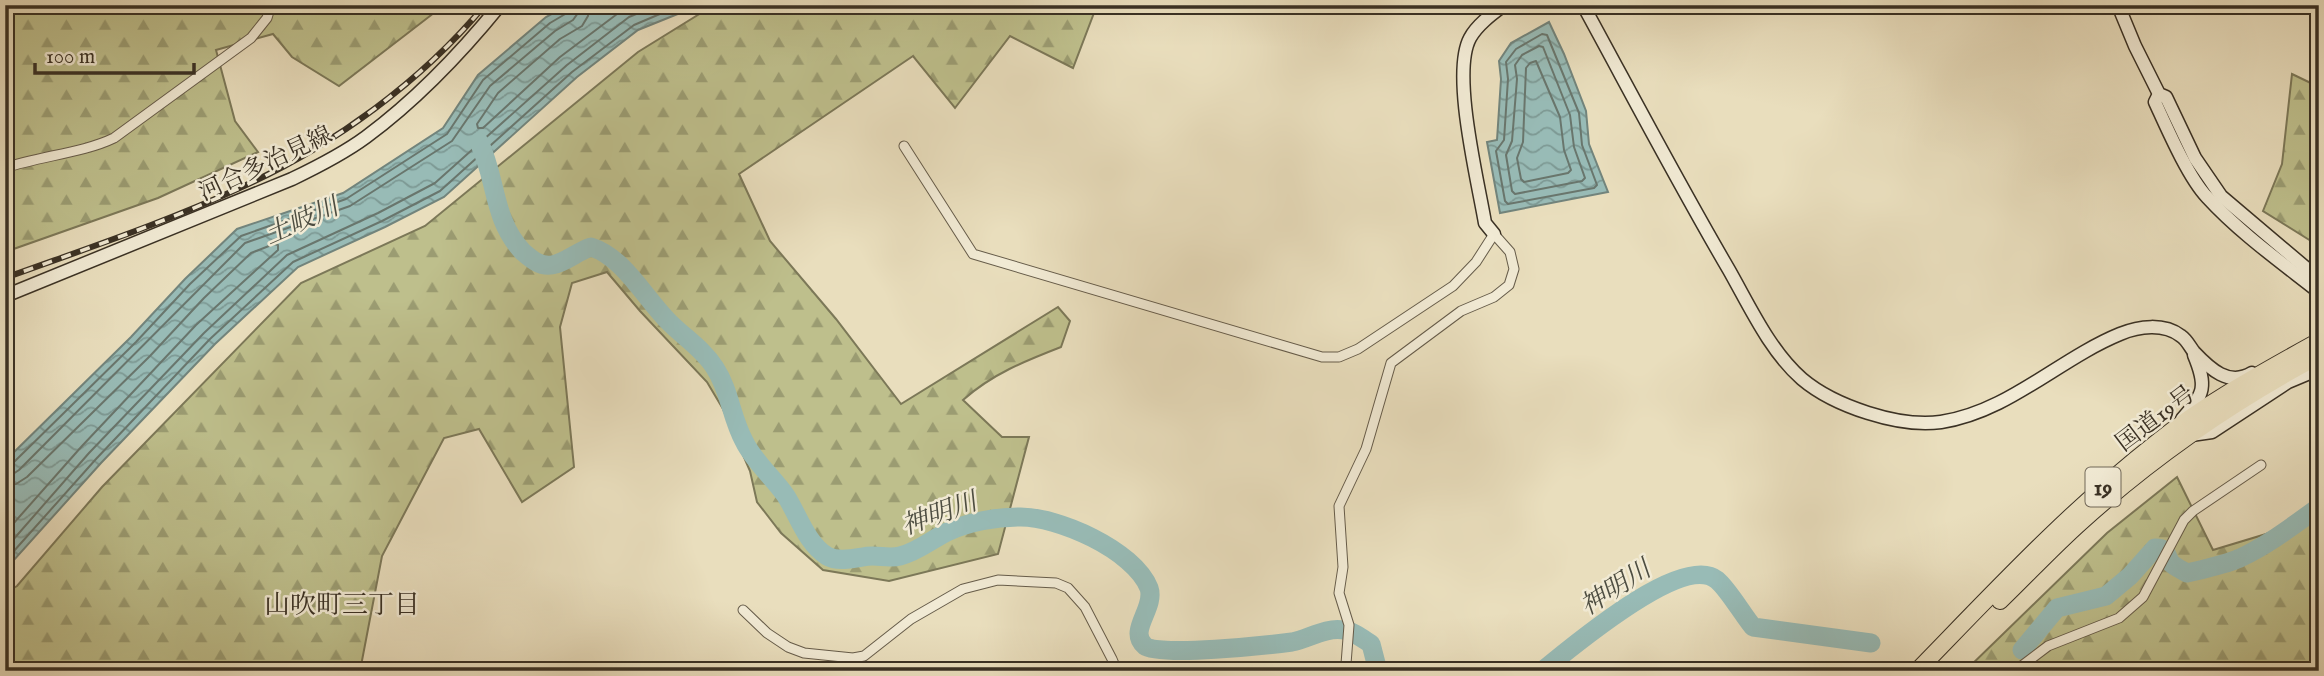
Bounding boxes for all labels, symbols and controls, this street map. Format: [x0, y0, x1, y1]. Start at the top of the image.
scale bar [35, 32, 194, 76]
text: 100 m [46, 44, 95, 71]
street label: 河合多治見線 [194, 120, 337, 209]
water label: 土岐川 [259, 189, 347, 252]
street label: 国道19号 [2110, 379, 2202, 459]
road number: 19 [2086, 467, 2120, 506]
water label: 神明川 [897, 485, 985, 543]
water label: 神明川 [1574, 552, 1660, 623]
district label: 山吹町三丁目 [264, 589, 420, 622]

